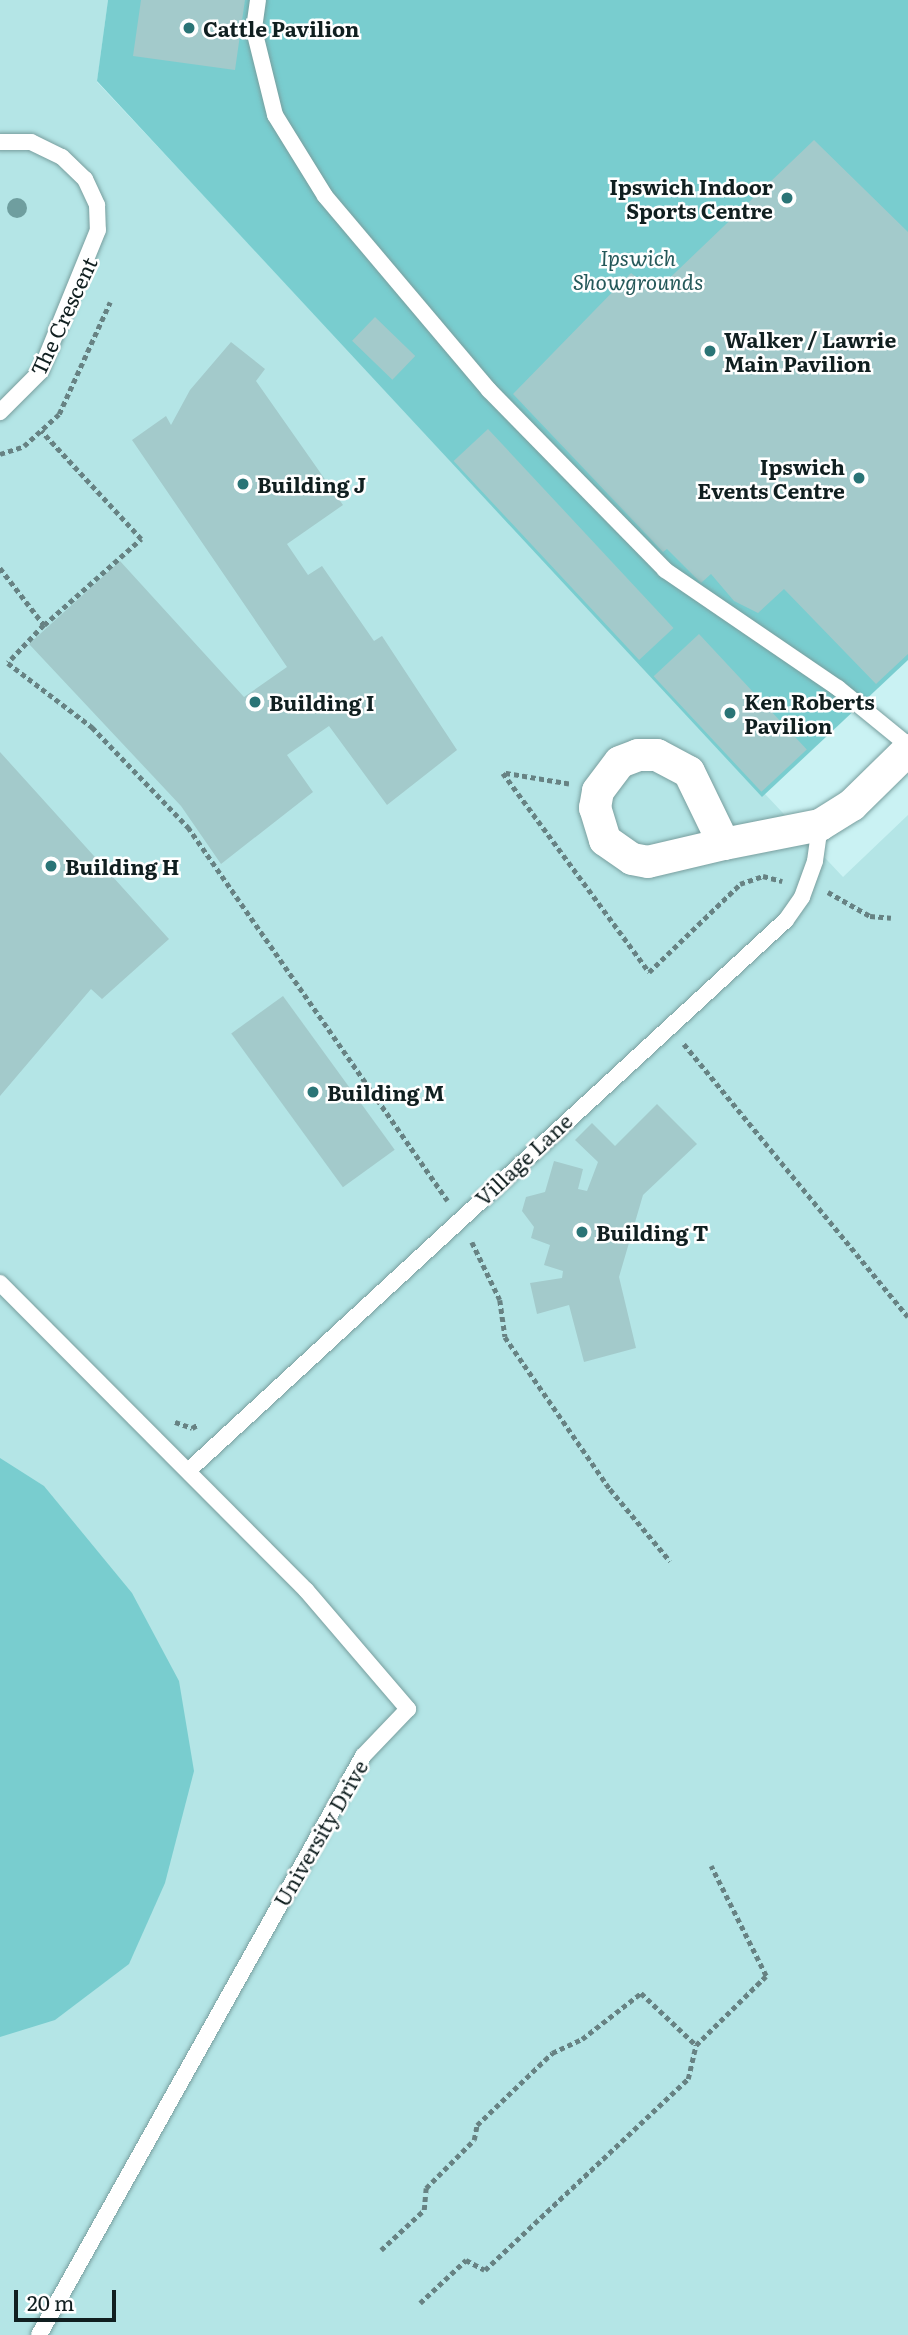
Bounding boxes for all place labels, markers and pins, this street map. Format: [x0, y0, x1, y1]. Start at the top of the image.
place label: Cattle Pavilion [203, 15, 359, 41]
marker: Cattle Pavilion [181, 20, 197, 36]
place label: Ipswich Indoor Sports Centre [609, 173, 773, 223]
marker: Ipswich Indoor Sports Centre [779, 190, 795, 206]
place label: Walker / Lawrie Main Pavilion [724, 326, 896, 376]
marker: Walker / Lawrie Main Pavilion [702, 343, 718, 359]
place label: Ipswich Events Centre [697, 453, 845, 503]
marker: Ipswich Events Centre [851, 470, 867, 486]
place label: Building J [257, 471, 366, 497]
marker: Building J [235, 476, 251, 492]
place label: Ken Roberts Pavilion [744, 688, 875, 738]
place label: Building I [269, 689, 374, 715]
marker: Building I [247, 694, 263, 710]
marker: Ken Roberts Pavilion [722, 705, 738, 721]
place label: Building H [65, 853, 179, 879]
marker: Building H [43, 858, 59, 874]
place label: Building M [327, 1079, 444, 1105]
marker: Building M [305, 1084, 321, 1100]
place label: Building T [596, 1219, 708, 1245]
marker: Building T [574, 1224, 590, 1240]

